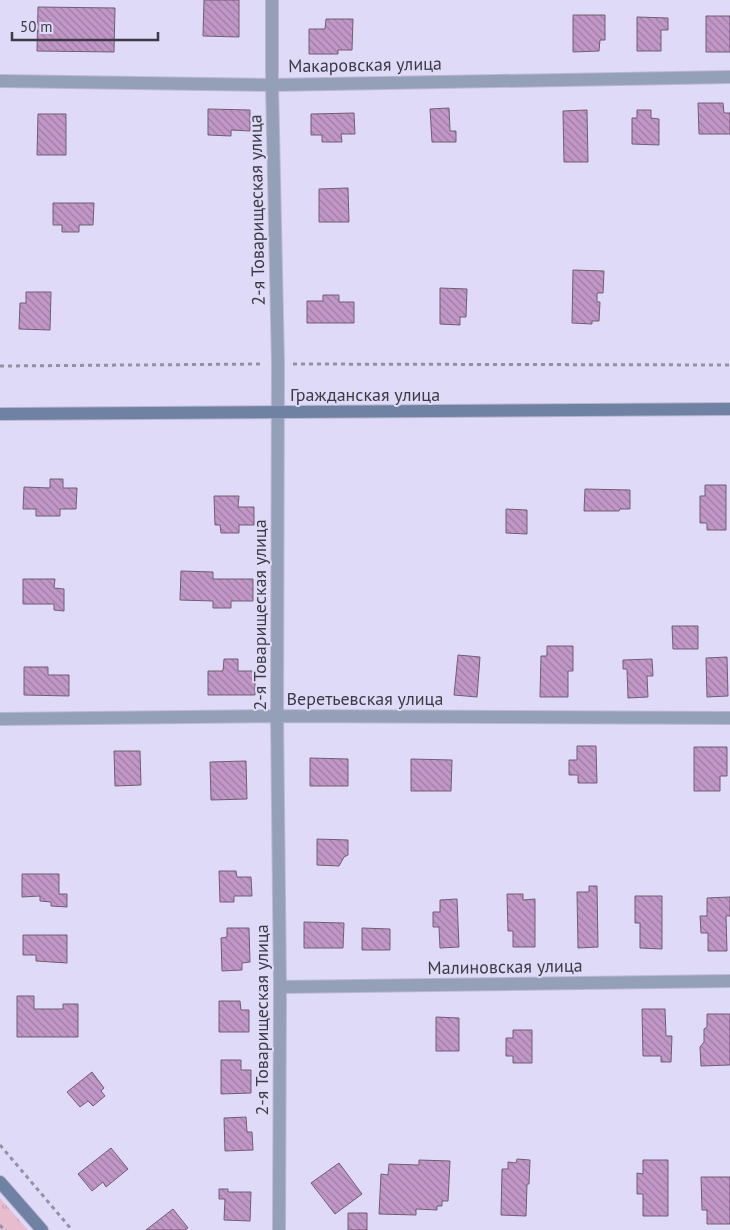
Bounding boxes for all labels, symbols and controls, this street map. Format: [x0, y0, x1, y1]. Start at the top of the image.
scale bar [12, 10, 159, 42]
text: 50 m [20, 17, 53, 36]
street label: Макаровская улица [288, 52, 442, 77]
street label: 2-я Товарищеская улица [243, 114, 270, 306]
street label: Гражданская улица [290, 383, 440, 406]
street label: 2-я Товарищеская улица [248, 519, 271, 711]
street label: Веретьевская улица [287, 687, 443, 710]
street label: 2-я Товарищеская улица [250, 924, 273, 1116]
street label: Малиновская улица [427, 954, 583, 979]

